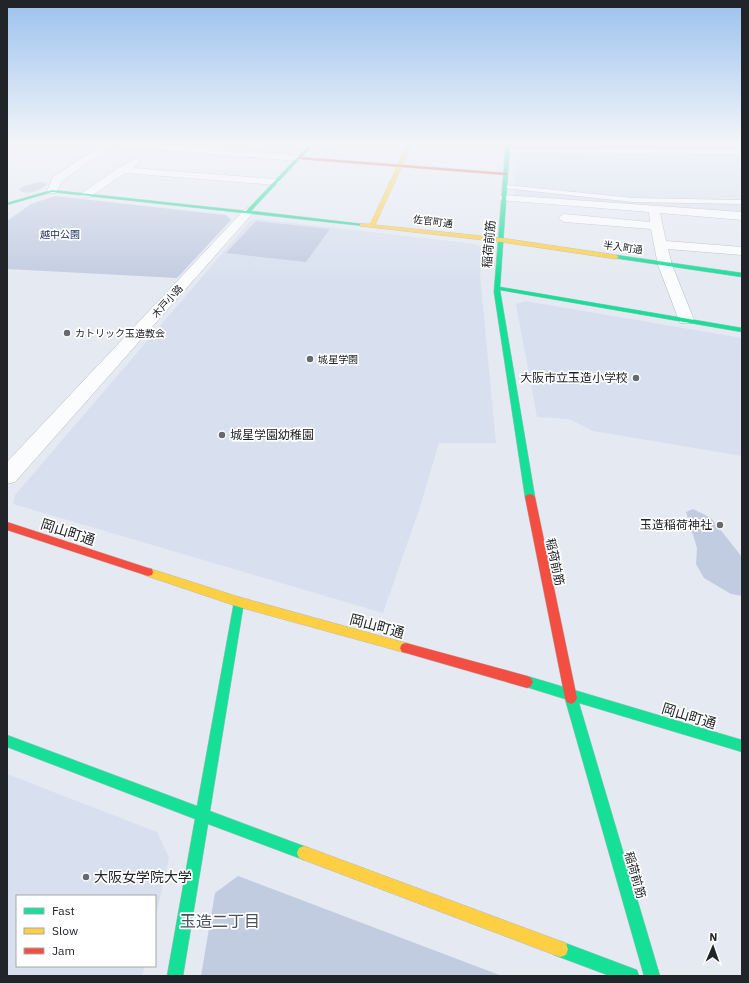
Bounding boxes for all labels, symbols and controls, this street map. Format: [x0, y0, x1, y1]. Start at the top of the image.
street label: 佐官町通 [412, 213, 454, 230]
street label: 稲荷前筋 [479, 219, 498, 269]
park label: 越中公園 [40, 228, 80, 241]
street label: 半入町通 [602, 238, 644, 257]
street label: 木戸小路 [149, 282, 186, 321]
place label: カトリック玉造教会 [75, 327, 165, 340]
marker: カトリック玉造教会 [62, 328, 72, 338]
place label: 城星学園 [318, 353, 358, 366]
marker: 城星学園 [305, 354, 315, 364]
place label: 大阪市立玉造小学校 [520, 370, 628, 385]
marker: 大阪市立玉造小学校 [631, 373, 641, 383]
place label: 城星学園幼稚園 [230, 427, 314, 442]
marker: 城星学園幼稚園 [217, 430, 227, 440]
street label: 岡山町通 [39, 515, 97, 549]
place label: 玉造稲荷神社 [640, 517, 712, 532]
marker: 玉造稲荷神社 [715, 520, 725, 530]
street label: 稲荷前筋 [543, 537, 568, 587]
street label: 岡山町通 [348, 610, 406, 642]
street label: 岡山町通 [660, 699, 718, 733]
street label: 稲荷前筋 [622, 850, 649, 900]
place label: 大阪女学院大学 [94, 868, 192, 886]
marker: 大阪女学院大学 [81, 872, 91, 882]
legend [16, 895, 156, 967]
text: Fast [52, 903, 75, 918]
district label: 玉造二丁目 [180, 911, 260, 931]
text: Slow [52, 923, 78, 938]
north arrow [693, 927, 733, 967]
text: N [709, 930, 718, 944]
text: Jam [52, 943, 75, 958]

